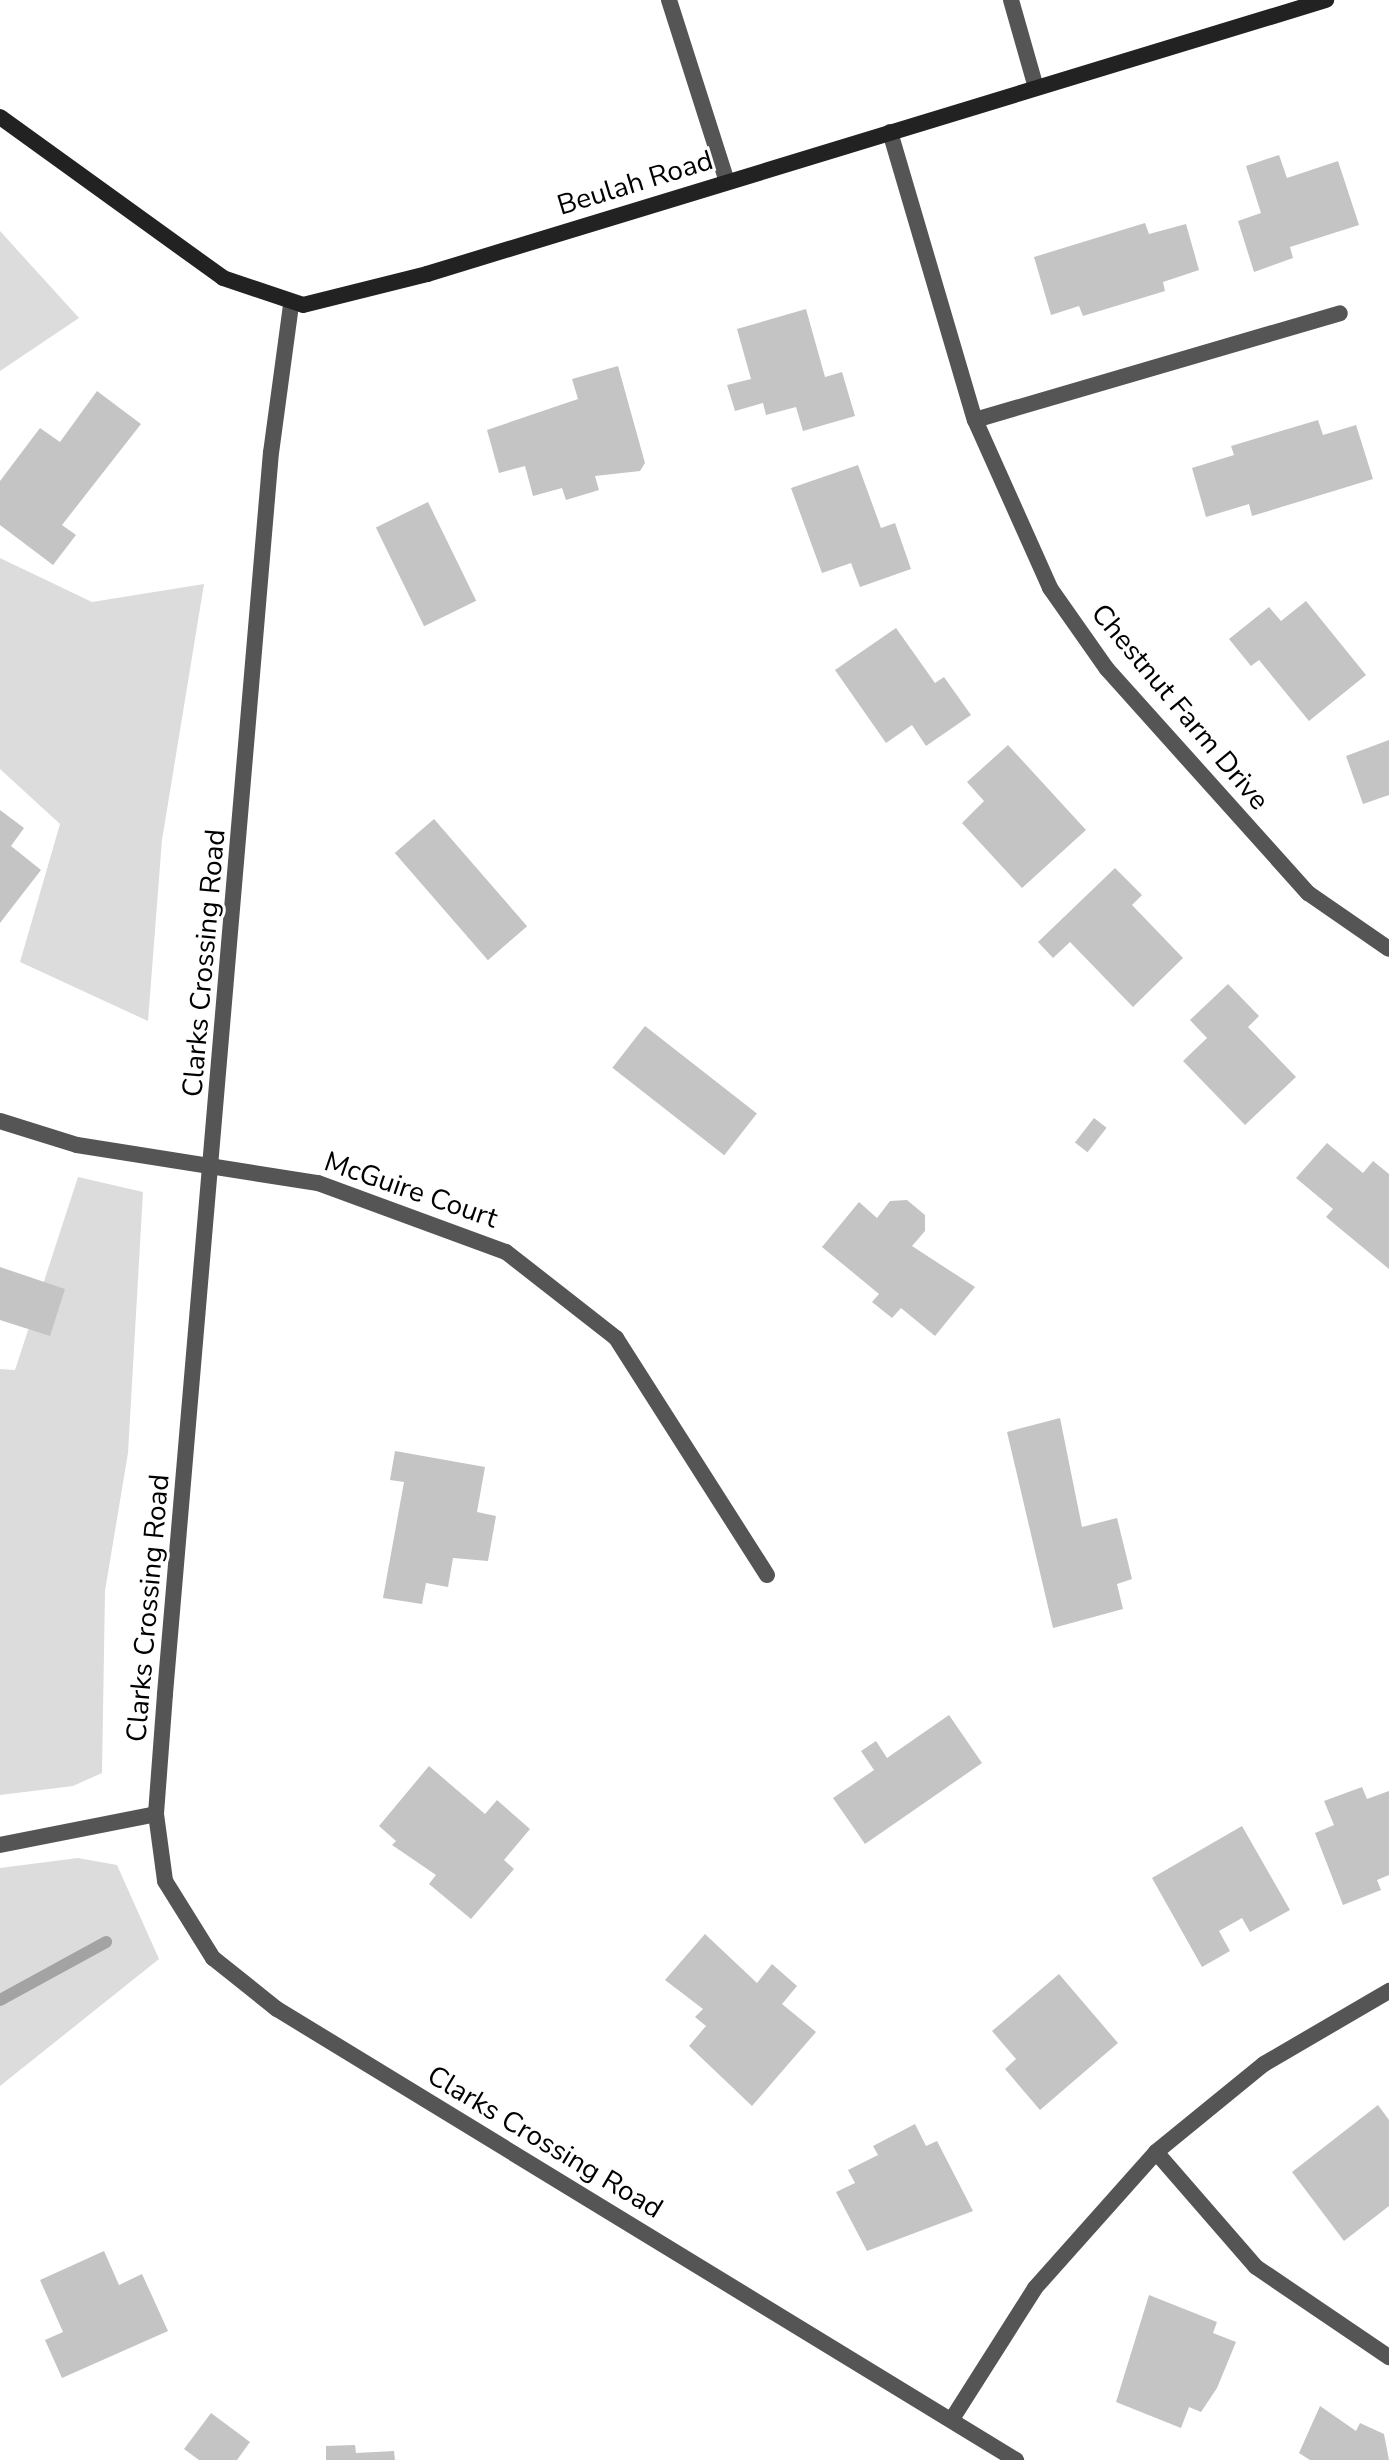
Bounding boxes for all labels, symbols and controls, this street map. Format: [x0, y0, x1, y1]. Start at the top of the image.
street label: Beulah Road [553, 143, 717, 223]
street label: Chestnut Farm Drive [1084, 597, 1276, 817]
street label: Clarks Crossing Road [176, 828, 232, 1098]
street label: McGuire Court [320, 1145, 502, 1235]
street label: Clarks Crossing Road [120, 1473, 176, 1743]
street label: Clarks Crossing Road [421, 2058, 669, 2226]

